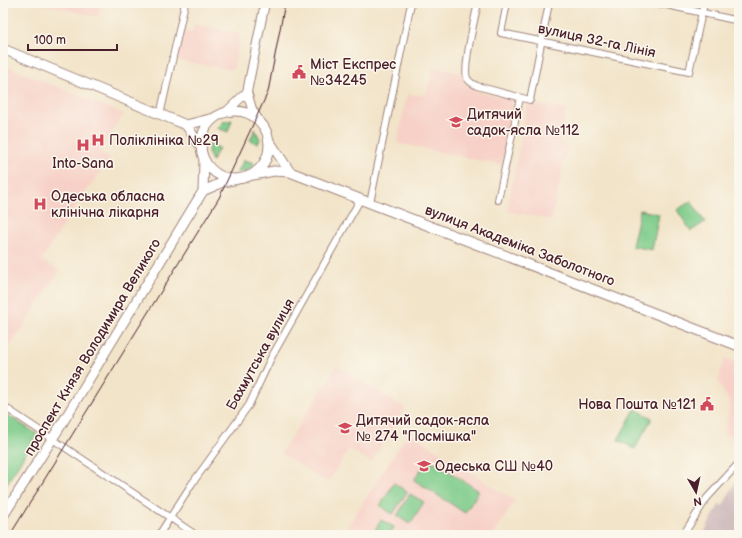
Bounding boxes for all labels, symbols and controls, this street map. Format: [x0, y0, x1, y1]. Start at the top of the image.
street label: вулиця 32-га Лінія [536, 20, 658, 61]
scale bar [28, 26, 117, 52]
text: 100 m [34, 33, 66, 48]
place label: Міст Експрес №34245 [310, 56, 396, 89]
public building icon: Міст Експрес №34245 [291, 64, 307, 80]
place label: Дитячий садок-ясла №112 [467, 106, 580, 139]
school or university icon: Дитячий садок-ясла №112 [448, 114, 464, 130]
hospital icon: Поліклініка №29 [90, 132, 106, 148]
place label: Поліклініка №29 [109, 132, 219, 149]
hospital icon: Into-Sana [75, 137, 91, 153]
place label: Into-Sana [52, 155, 114, 172]
place label: Одеська обласна клінічна лікарня [51, 188, 165, 221]
hospital icon: Одеська обласна клінічна лікарня [32, 196, 48, 212]
street label: вулиця Академіка Заболотного [422, 201, 617, 290]
street label: проспект Князя Володимира Великого [21, 236, 164, 459]
street label: Бахмутська вулиця [223, 295, 298, 413]
place label: Нова Пошта №121 [578, 396, 696, 413]
public building icon: Нова Пошта №121 [699, 396, 715, 412]
place label: Дитячий садок-ясла № 274 "Посмішка" [356, 412, 490, 445]
school or university icon: Дитячий садок-ясла № 274 "Посмішка" [337, 420, 353, 436]
school or university icon: Одеська СШ №40 [416, 458, 432, 474]
place label: Одеська СШ №40 [435, 458, 553, 475]
north arrow [676, 472, 716, 512]
text: N [692, 494, 703, 508]

